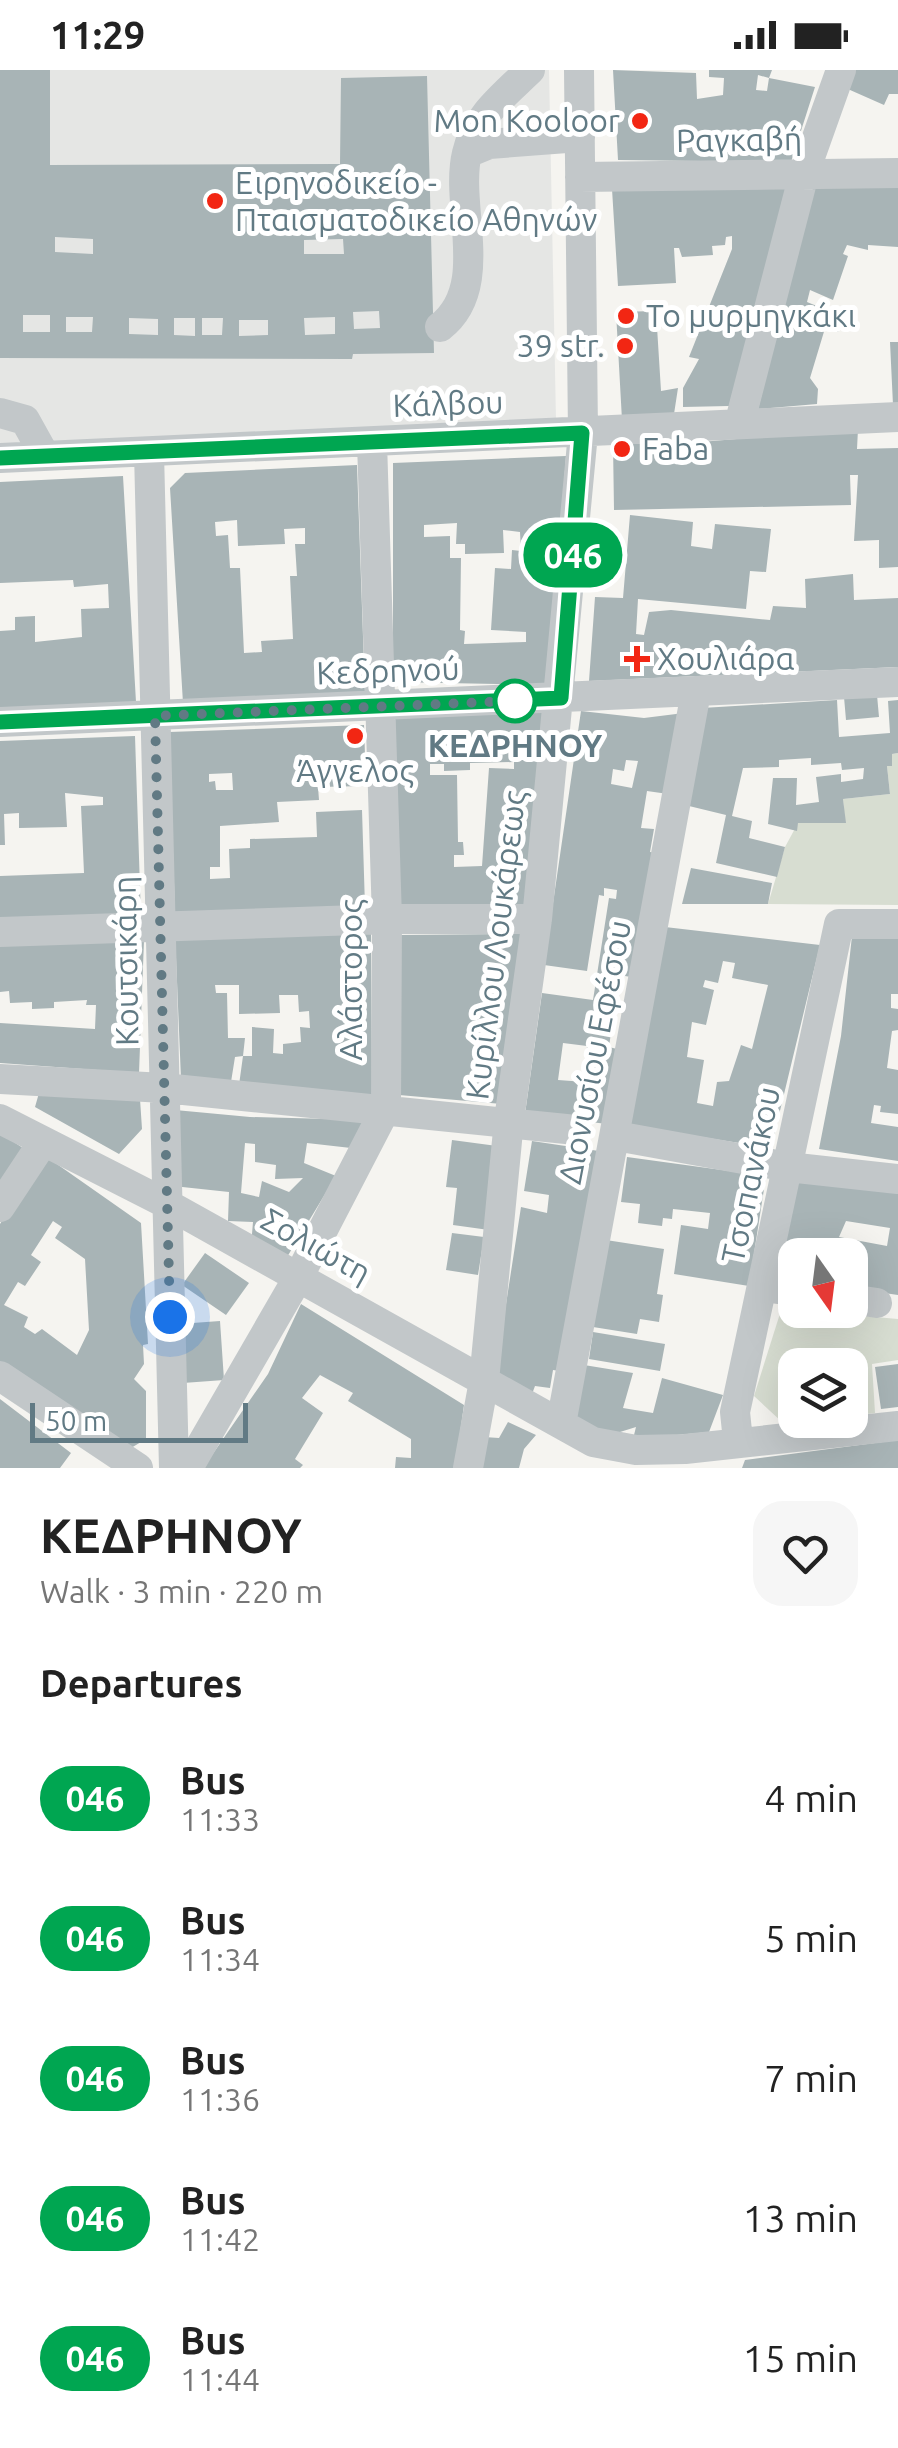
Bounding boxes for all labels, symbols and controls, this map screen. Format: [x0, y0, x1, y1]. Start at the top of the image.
text: 11:29 [50, 14, 145, 56]
place label: Mon Kooloor [433, 102, 620, 138]
marker: Mon Kooloor [629, 110, 651, 132]
street label: Ραγκαβή [676, 120, 802, 158]
place label: Ειρηνοδικείο - Πταισματοδικείο Αθηνών [235, 164, 597, 237]
marker: Ειρηνοδικείο - Πταισματοδικείο Αθηνών [204, 190, 226, 212]
place label: Το μυρμηγκάκι [646, 297, 856, 333]
marker: Το μυρμηγκάκι [615, 305, 637, 327]
place label: 39 str. [517, 327, 605, 363]
marker: 39 str. [614, 335, 636, 357]
street label: Κάλβου [392, 383, 504, 423]
place label: Faba [642, 430, 709, 466]
marker: Faba [611, 438, 633, 460]
line badge: 046 [516, 522, 630, 588]
text: 046 [543, 535, 603, 575]
place label: Χουλιάρα [657, 640, 795, 676]
marker: Χουλιάρα [626, 648, 648, 670]
street label: Κεδρηνού [316, 650, 460, 690]
marker: ΚΕΔΡΗΝΟΥ [494, 680, 536, 722]
marker: Άγγελος [344, 725, 366, 747]
place label: ΚΕΔΡΗΝΟΥ [428, 727, 603, 763]
place label: Άγγελος [296, 752, 414, 789]
street label: Κυρίλλου Λουκάρεως [458, 788, 533, 1102]
street label: Κουτσικάρη [106, 876, 144, 1046]
street label: Αλάστορος [332, 899, 369, 1061]
street label: Διονυσίου Εφέσου [551, 917, 637, 1187]
street label: Τσοπανάκου [714, 1083, 786, 1266]
street label: Σολιώτη [256, 1200, 377, 1290]
north arrow [778, 1238, 868, 1328]
map controls [778, 1238, 868, 1438]
your location [145, 1292, 195, 1342]
button: layers [778, 1348, 868, 1438]
scale bar [30, 1398, 248, 1442]
text: 50 m [45, 1405, 107, 1436]
button: heart [753, 1501, 858, 1606]
text: ΚΕΔΡΗΝΟΥ [40, 1508, 302, 1562]
text: Walk · 3 min · 220 m [40, 1573, 323, 1609]
text: Departures [40, 1662, 242, 1704]
text: Bus [180, 1759, 245, 1801]
text: 4 min [764, 1777, 858, 1819]
text: 046 [65, 1778, 125, 1818]
text: 11:33 [180, 1801, 260, 1837]
text: Bus [180, 1899, 245, 1941]
text: 5 min [764, 1917, 858, 1959]
text: 046 [65, 1918, 125, 1958]
text: 11:34 [180, 1941, 260, 1977]
text: Bus [180, 2039, 245, 2081]
text: 7 min [764, 2057, 858, 2099]
text: 046 [65, 2058, 125, 2098]
text: 11:36 [180, 2081, 260, 2117]
text: Bus [180, 2179, 245, 2221]
text: 13 min [743, 2197, 858, 2239]
text: 046 [65, 2198, 125, 2238]
text: 11:42 [180, 2221, 260, 2257]
text: Bus [180, 2319, 245, 2361]
text: 15 min [743, 2337, 858, 2379]
text: 046 [65, 2338, 125, 2378]
text: 11:44 [180, 2361, 260, 2397]

